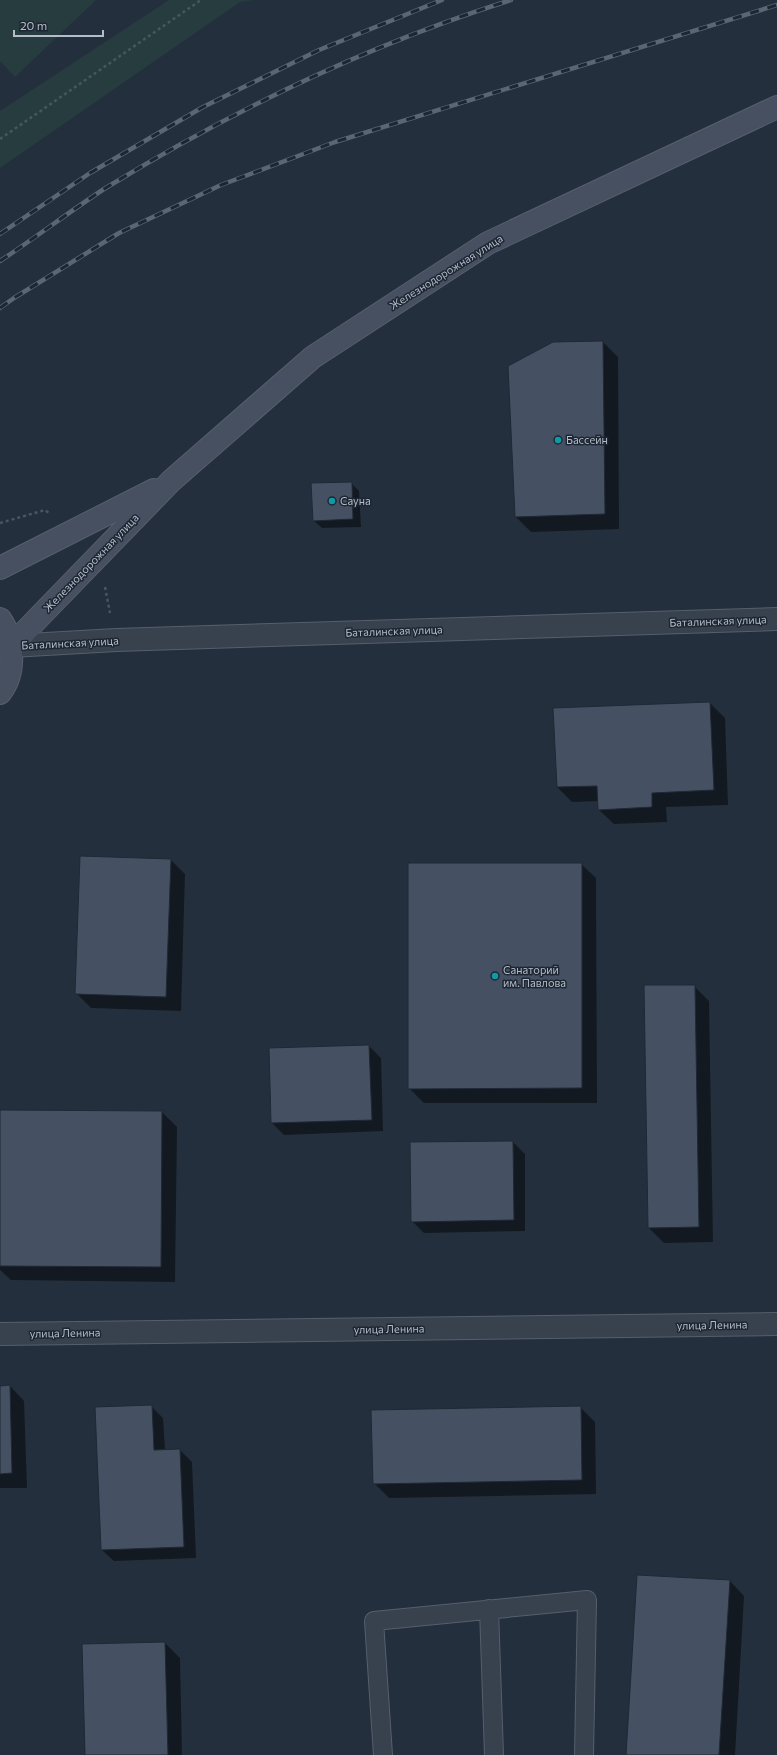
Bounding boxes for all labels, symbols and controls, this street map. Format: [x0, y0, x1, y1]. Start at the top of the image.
scale bar [14, 12, 103, 38]
text: 20 m [20, 18, 47, 32]
street label: Железнодорожная улица [387, 231, 505, 312]
place label: Бассейн [566, 433, 608, 446]
marker: Бассейн [553, 435, 563, 445]
place label: Сауна [340, 494, 371, 507]
marker: Сауна [327, 496, 337, 506]
street label: Железнодорожная улица [40, 511, 141, 614]
street label: Баталинская улица [669, 612, 767, 629]
street label: Баталинская улица [345, 622, 443, 639]
street label: Баталинская улица [21, 633, 119, 652]
place label: Санаторий им. Павлова [503, 963, 566, 989]
marker: Санаторий им. Павлова [490, 971, 500, 981]
street label: улица Ленина [676, 1317, 748, 1332]
street label: улица Ленина [353, 1321, 425, 1336]
street label: улица Ленина [29, 1325, 101, 1340]

